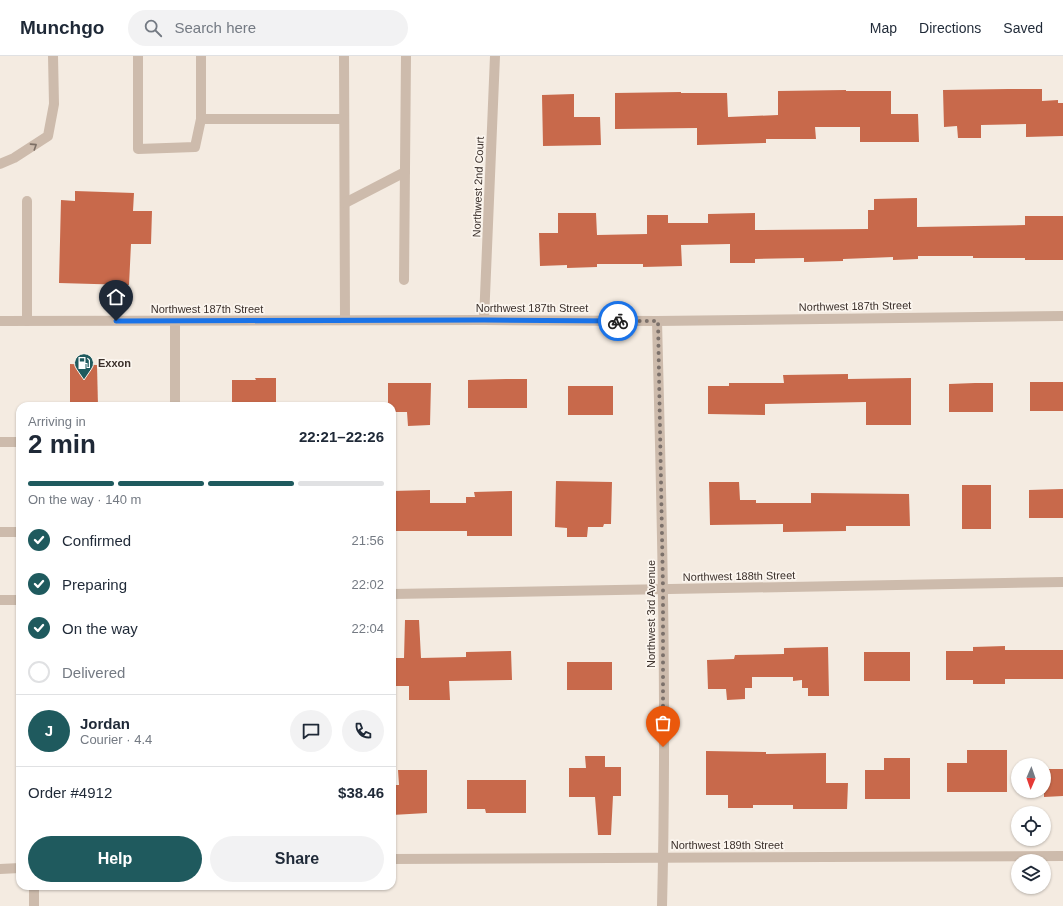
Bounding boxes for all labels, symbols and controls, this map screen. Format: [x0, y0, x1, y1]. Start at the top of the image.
search box [128, 10, 408, 46]
text: Munchgo [20, 17, 104, 38]
icon: search [142, 17, 164, 39]
text: Search here [174, 19, 256, 36]
text: Map [870, 20, 897, 36]
text: Directions [919, 20, 981, 36]
text: Saved [1003, 20, 1043, 36]
street label: Northwest 2nd Court [470, 136, 486, 238]
one-way arrow [30, 143, 37, 150]
pin [99, 280, 133, 321]
icon: home [105, 286, 127, 308]
street label: Northwest 187th Street [799, 299, 911, 313]
courier [598, 301, 638, 341]
street label: Northwest 187th Street [476, 302, 588, 314]
street label: Northwest 187th Street [151, 303, 263, 315]
icon: bike [607, 310, 629, 332]
fuel station icon: Exxon [73, 352, 95, 380]
place label: Exxon [98, 357, 131, 369]
text: Arriving in [28, 414, 86, 429]
text: 22:21–22:26 [299, 428, 384, 445]
text: 2 min [28, 429, 96, 459]
text: On the way · 140 m [28, 492, 141, 507]
icon: check [28, 529, 50, 551]
text: Confirmed [62, 532, 131, 549]
text: 21:56 [351, 533, 384, 548]
street label: Northwest 3rd Avenue [645, 560, 657, 668]
street label: Northwest 188th Street [683, 569, 795, 583]
icon: check [28, 573, 50, 595]
text: Preparing [62, 576, 127, 593]
text: 22:02 [351, 577, 384, 592]
icon: check [28, 617, 50, 639]
text: On the way [62, 620, 138, 637]
text: 22:04 [351, 621, 384, 636]
text: Delivered [62, 664, 125, 681]
pin [646, 706, 680, 747]
button: chat [290, 710, 332, 752]
button: phone [342, 710, 384, 752]
icon: bag [652, 712, 674, 734]
text: Jordan [80, 715, 130, 732]
text: J [45, 722, 53, 739]
text: Courier · 4.4 [80, 732, 152, 747]
north arrow [1011, 758, 1051, 798]
map controls [1011, 758, 1051, 894]
text: Order #4912 [28, 784, 112, 801]
text: $38.46 [338, 784, 384, 801]
button: locate [1011, 806, 1051, 846]
button: Help [28, 836, 202, 882]
button: Share [210, 836, 384, 882]
street label: Northwest 189th Street [671, 839, 783, 851]
button: layers [1011, 854, 1051, 894]

